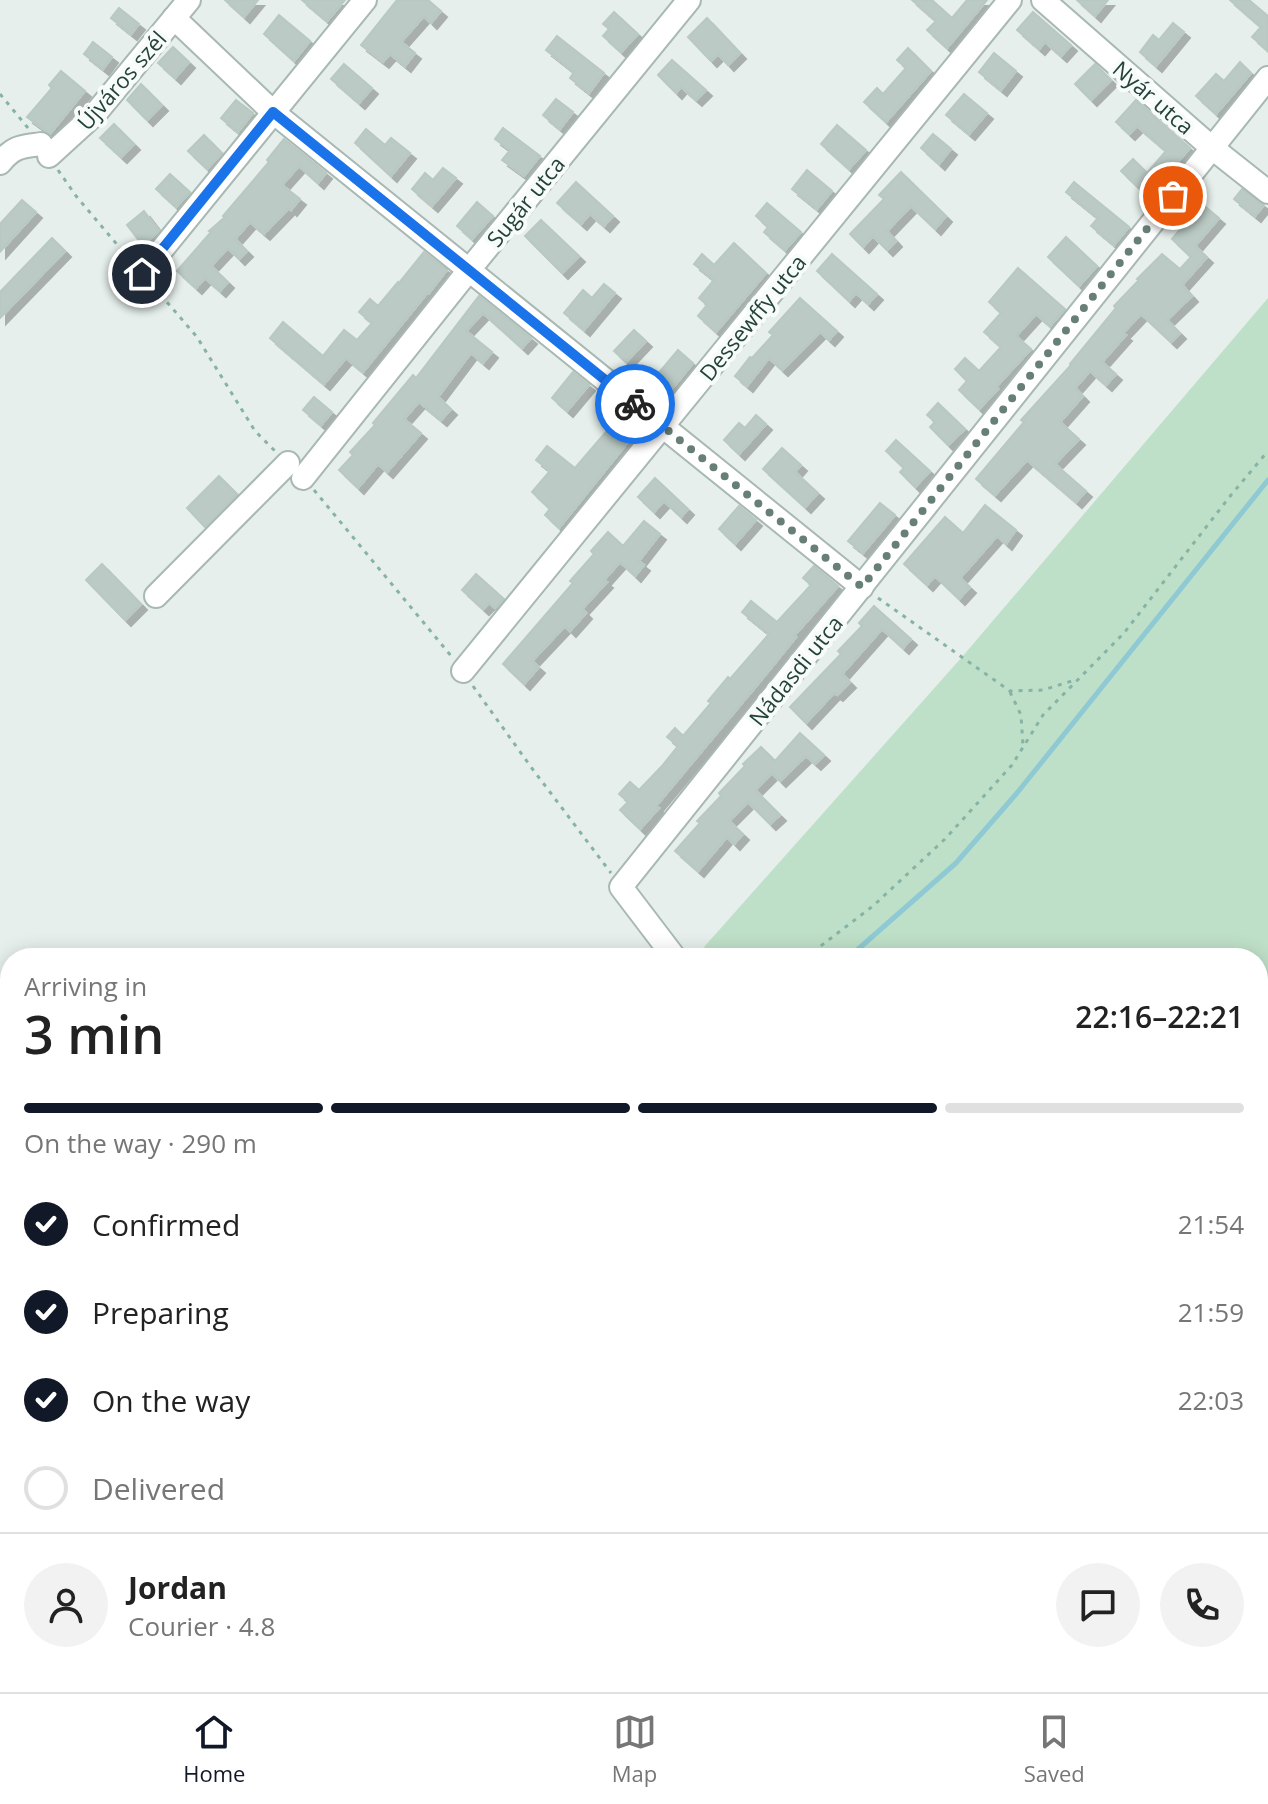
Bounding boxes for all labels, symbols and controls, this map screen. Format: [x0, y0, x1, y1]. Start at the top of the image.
street label: Újváros szél [70, 24, 172, 136]
street label: Nyár utca [1107, 53, 1201, 141]
street label: Sugár utca [479, 149, 571, 253]
pin [1139, 162, 1207, 230]
icon: bag [1151, 174, 1195, 218]
pin [108, 240, 176, 308]
street label: Dessewffy utca [692, 248, 812, 386]
icon: home [120, 252, 164, 296]
courier [595, 364, 675, 444]
icon: bike [613, 382, 657, 426]
street label: Nádasdi utca [741, 609, 849, 731]
text: Arriving in [24, 968, 147, 1004]
text: 22:16–22:21 [1075, 996, 1244, 1037]
text: 3 min [24, 998, 164, 1069]
text: On the way · 290 m [24, 1125, 257, 1161]
icon: check [24, 1202, 68, 1246]
text: Confirmed [92, 1204, 240, 1245]
text: 21:54 [1178, 1206, 1244, 1242]
icon: check [24, 1290, 68, 1334]
text: Preparing [92, 1292, 229, 1333]
text: 21:59 [1178, 1294, 1244, 1330]
icon: check [24, 1378, 68, 1422]
text: On the way [92, 1380, 250, 1421]
text: 22:03 [1178, 1382, 1244, 1418]
text: Delivered [92, 1468, 225, 1509]
button: person [24, 1563, 108, 1647]
button: chat [1056, 1563, 1140, 1647]
button: phone [1160, 1563, 1244, 1647]
text: Jordan [128, 1567, 227, 1608]
text: Courier · 4.8 [128, 1608, 275, 1644]
tab: Home [183, 1710, 245, 1788]
tab: Map [612, 1710, 657, 1788]
tab: Saved [1024, 1710, 1085, 1788]

